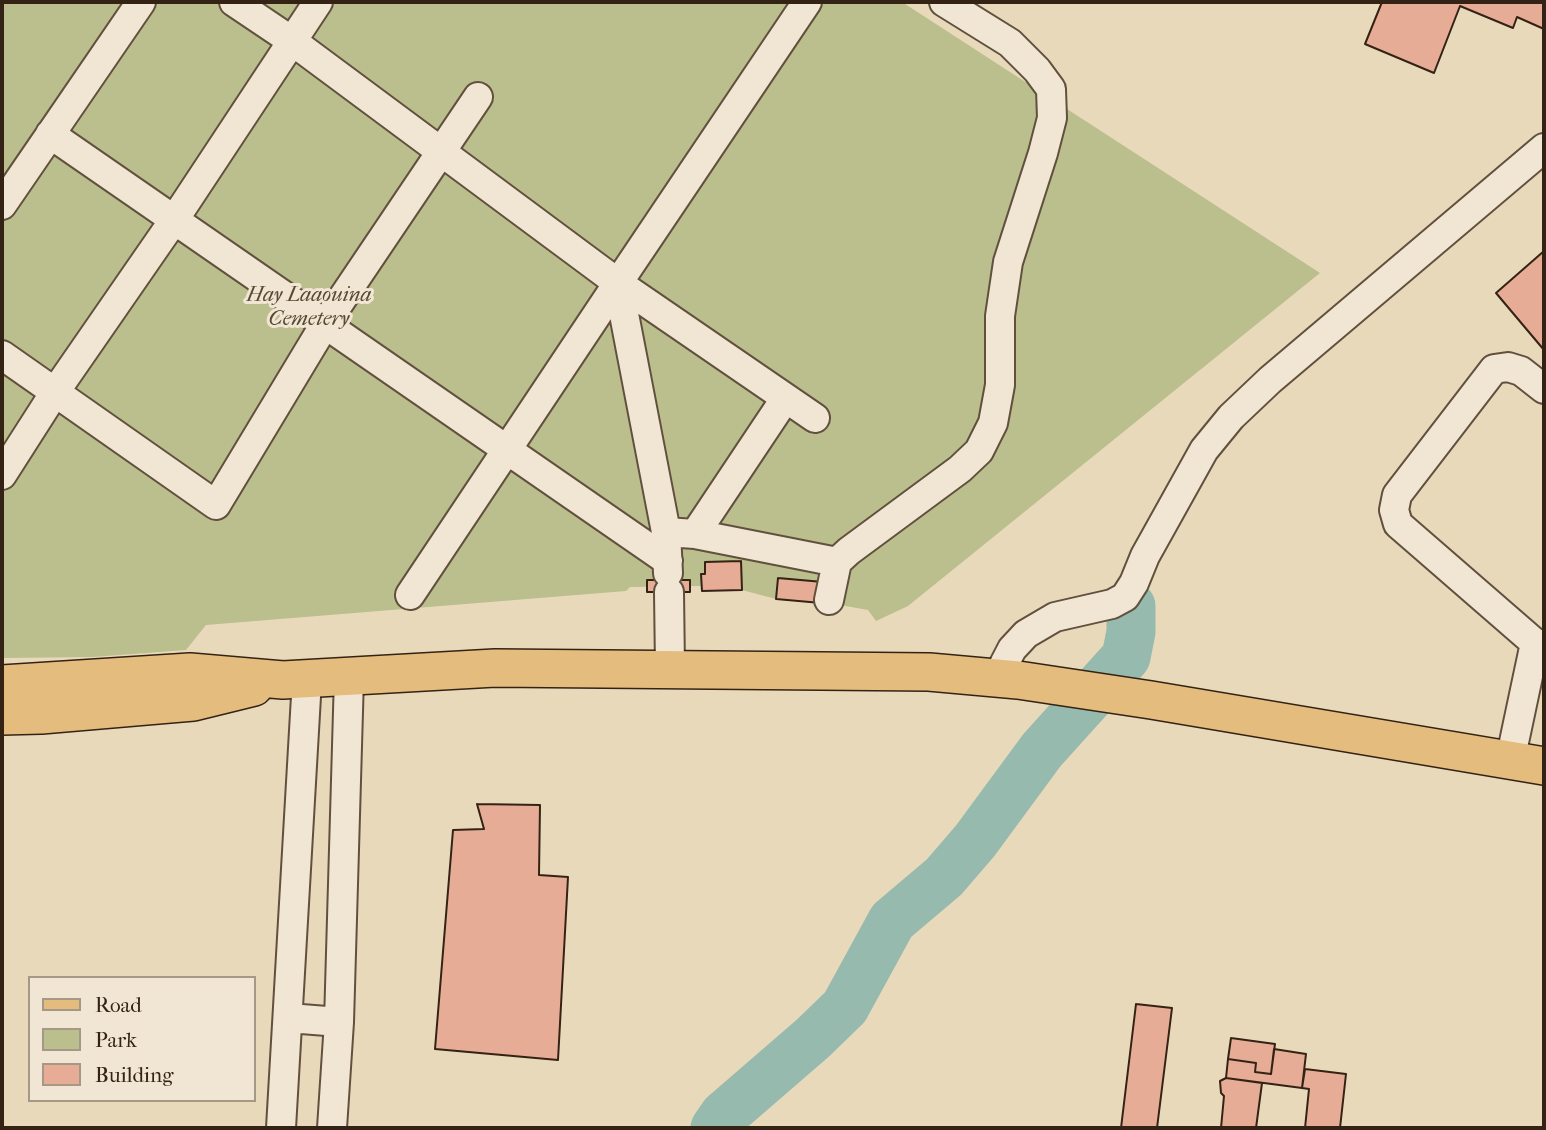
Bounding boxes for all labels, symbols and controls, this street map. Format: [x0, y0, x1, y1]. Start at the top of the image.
park label: Hay Laaouina Cemetery [247, 283, 371, 333]
legend [28, 976, 256, 1102]
text: Road [95, 993, 142, 1017]
text: Park [95, 1028, 137, 1052]
text: Building [95, 1063, 173, 1087]

